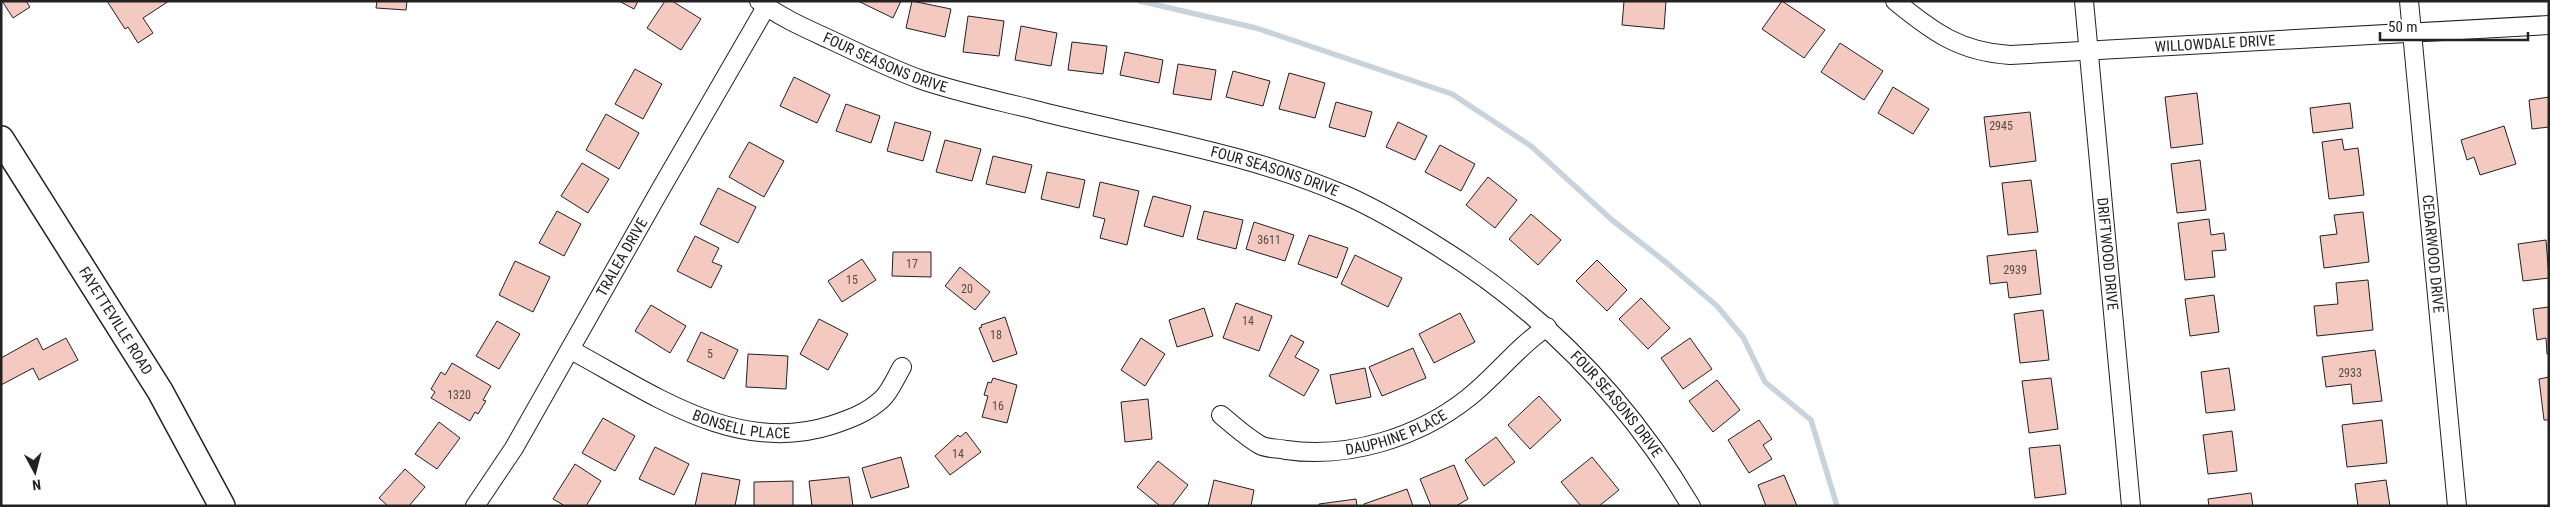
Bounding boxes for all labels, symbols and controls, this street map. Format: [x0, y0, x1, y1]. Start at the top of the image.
scale bar [2380, 10, 2528, 42]
text: 50 m [2388, 18, 2418, 36]
street label: FOUR SEASONS DRIVE [820, 29, 950, 96]
street label: WILLOWDALE DRIVE [2154, 31, 2276, 56]
house number: 2945 [1989, 119, 2013, 133]
street label: FOUR SEASONS DRIVE [1209, 143, 1341, 200]
street label: CEDARWOOD DRIVE [2418, 194, 2448, 314]
street label: DRIFTWOOD DRIVE [2093, 197, 2122, 311]
street label: TRALEA DRIVE [593, 215, 651, 300]
house number: 3611 [1257, 233, 1281, 247]
house number: 17 [906, 257, 918, 271]
house number: 2939 [2003, 263, 2027, 277]
street label: FAYETTEVILLE ROAD [75, 264, 156, 378]
house number: 15 [846, 273, 858, 287]
house number: 20 [961, 282, 973, 296]
house number: 14 [1242, 314, 1254, 328]
house number: 18 [990, 328, 1002, 342]
house number: 5 [707, 347, 713, 361]
street label: FOUR SEASONS DRIVE [1567, 347, 1666, 461]
house number: 2933 [2338, 366, 2362, 380]
house number: 1320 [447, 388, 471, 402]
house number: 16 [992, 399, 1004, 413]
street label: BONSELL PLACE [690, 406, 791, 442]
street label: DAUPHINE PLACE [1344, 406, 1450, 459]
north arrow [10, 447, 60, 497]
house number: 14 [952, 447, 964, 461]
text: N [31, 476, 42, 493]

